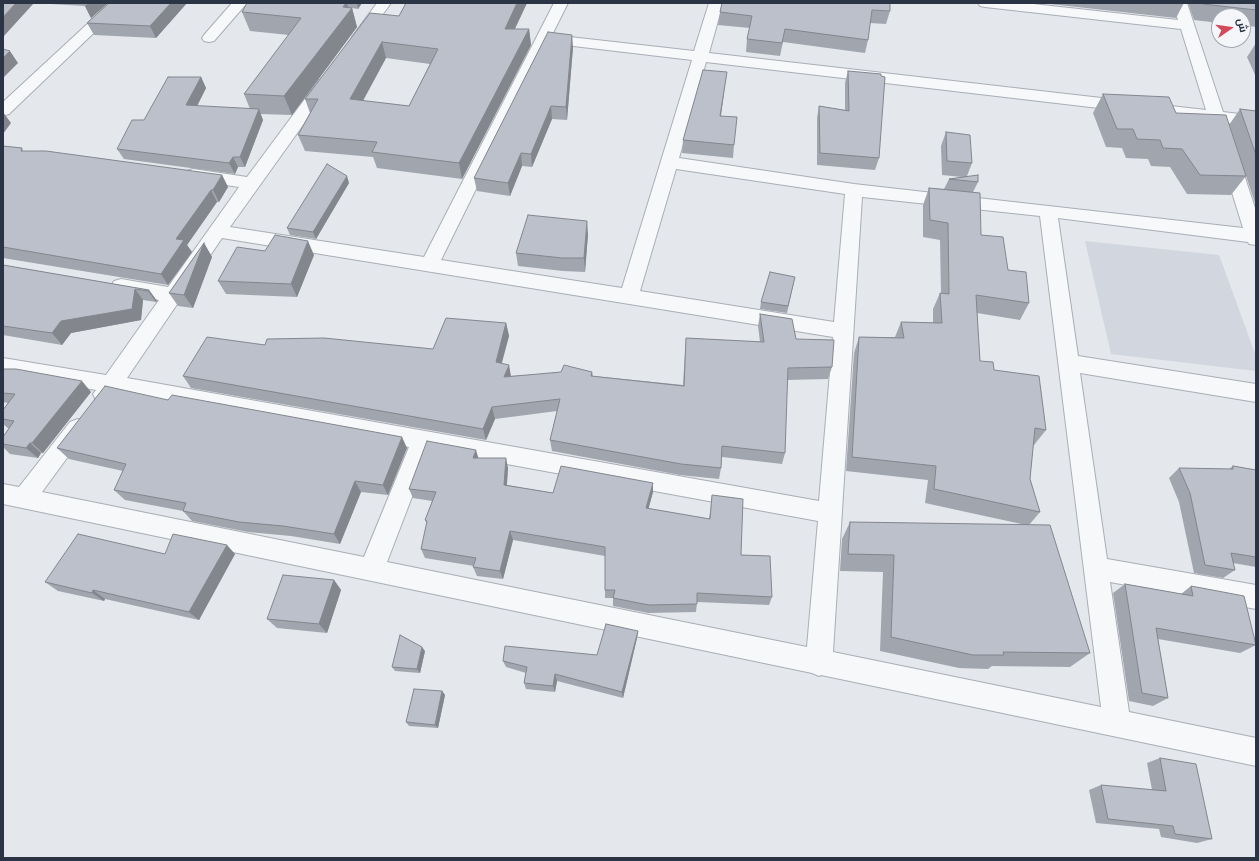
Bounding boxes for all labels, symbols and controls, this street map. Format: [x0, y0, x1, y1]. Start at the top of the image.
north arrow [1211, 8, 1251, 48]
text: ش [1235, 17, 1249, 34]

